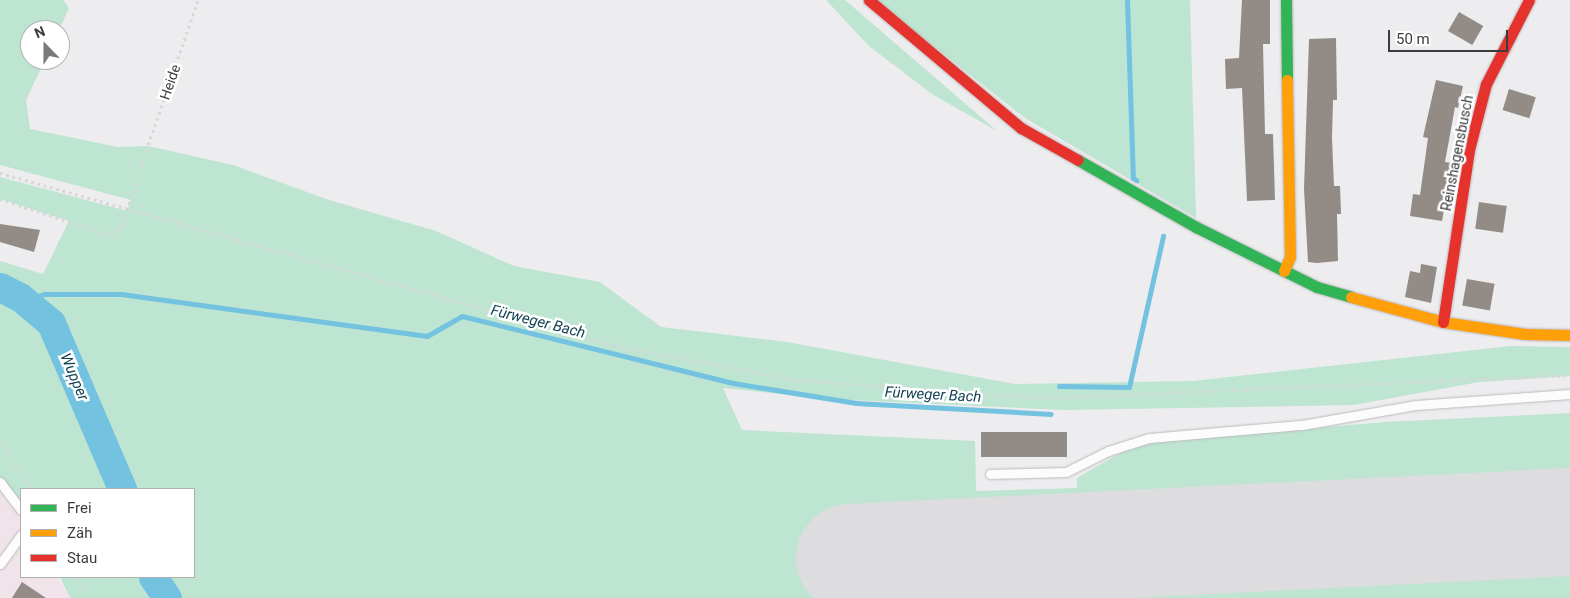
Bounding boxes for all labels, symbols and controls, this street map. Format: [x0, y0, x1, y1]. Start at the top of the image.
north arrow [20, 20, 70, 70]
scale bar [1390, 20, 1510, 52]
text: N [32, 23, 47, 41]
text: 50 m [1396, 30, 1430, 48]
street label: Heide [156, 62, 184, 102]
street label: Reinshagensbusch [1438, 94, 1476, 212]
water label: Fürweger Bach [489, 302, 587, 342]
water label: Wupper [56, 351, 92, 403]
water label: Fürweger Bach [884, 383, 982, 407]
legend [20, 488, 195, 578]
text: Frei [67, 499, 92, 517]
text: Zäh [67, 524, 92, 542]
text: Stau [67, 549, 97, 567]

